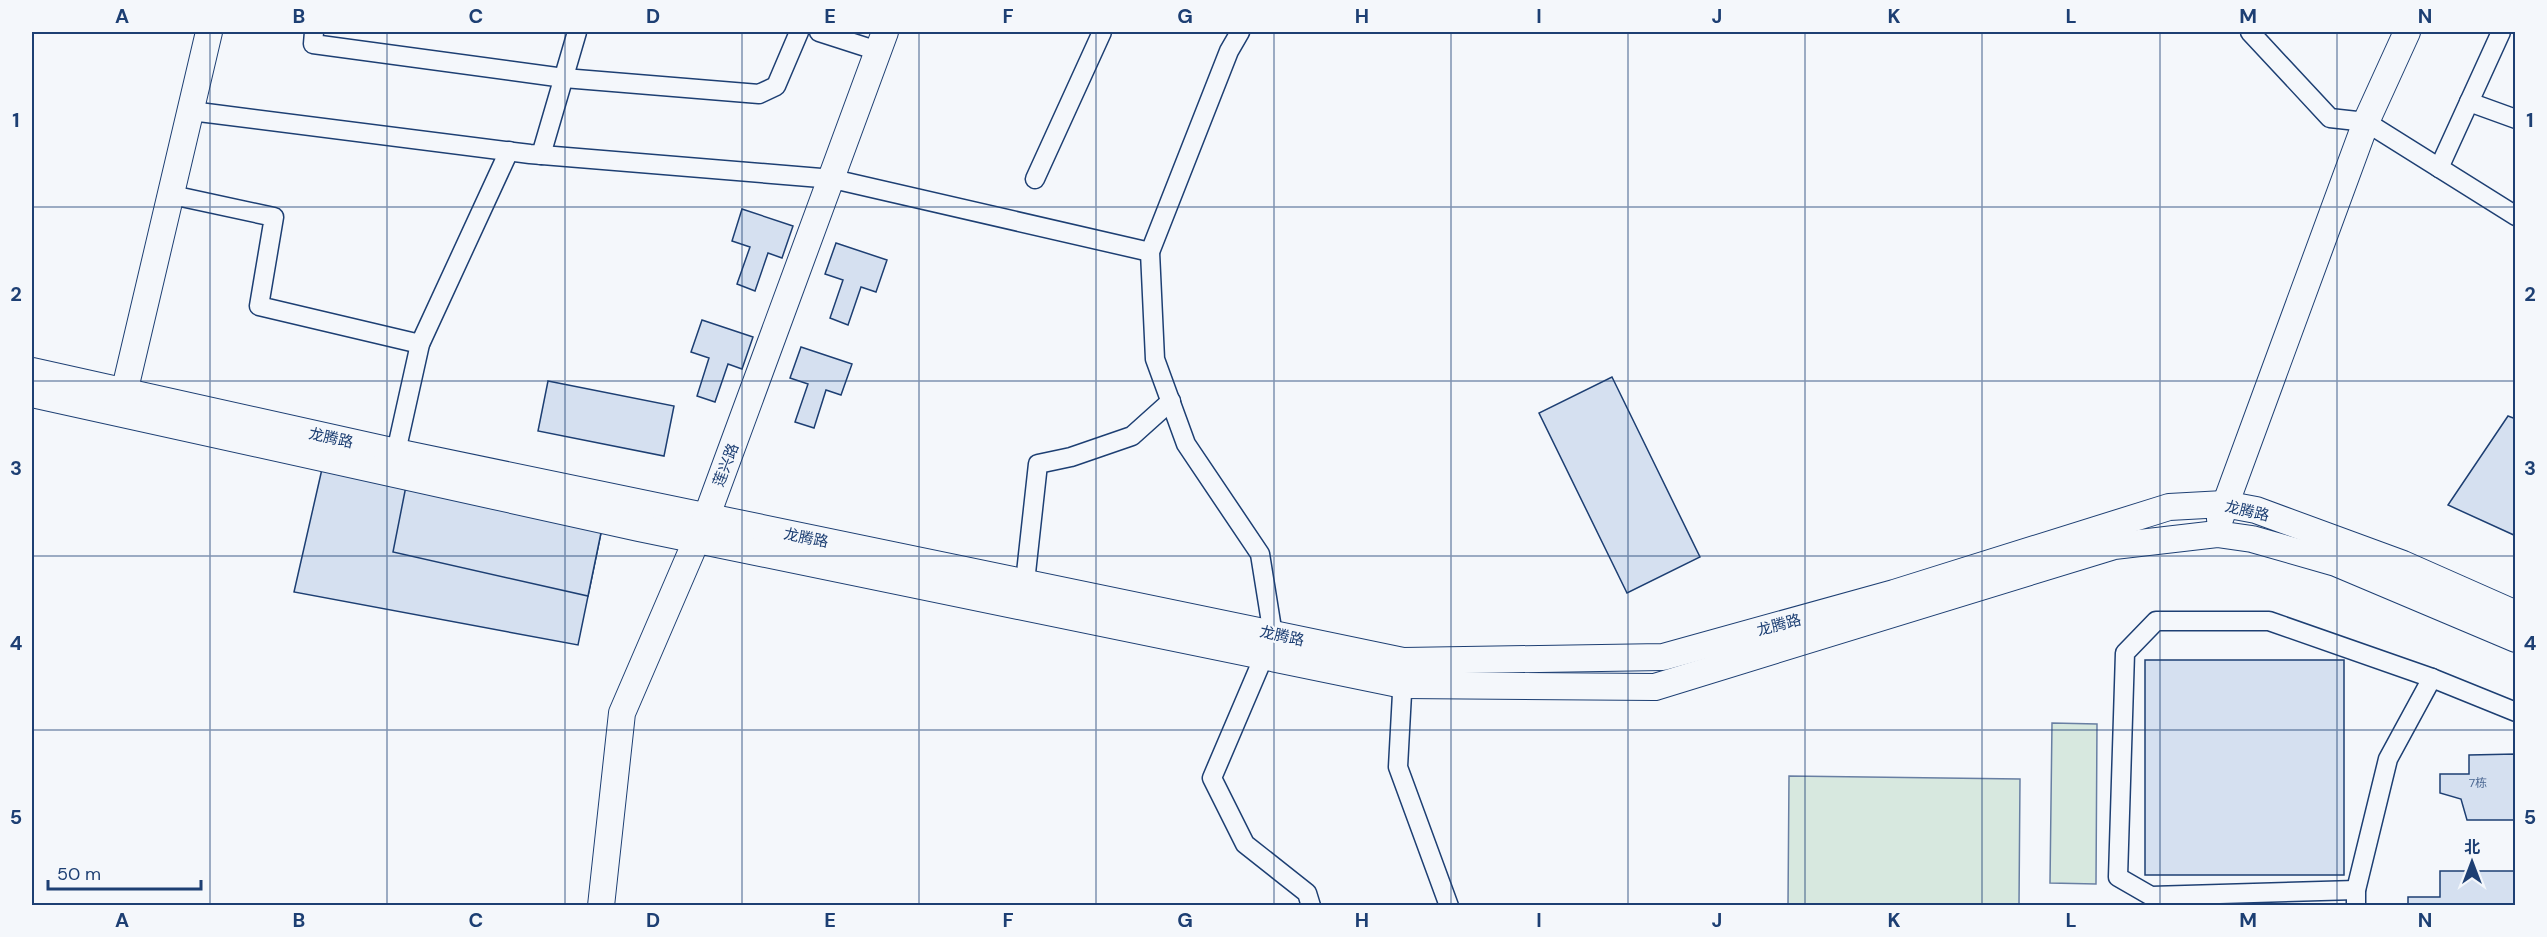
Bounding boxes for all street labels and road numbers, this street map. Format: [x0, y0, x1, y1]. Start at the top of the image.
street label: 龙腾路 [307, 424, 355, 452]
street label: 莲兴路 [709, 440, 743, 490]
street label: 龙腾路 [2223, 496, 2271, 526]
street label: 龙腾路 [782, 524, 830, 552]
street label: 龙腾路 [1755, 610, 1803, 640]
street label: 龙腾路 [1258, 622, 1306, 650]

